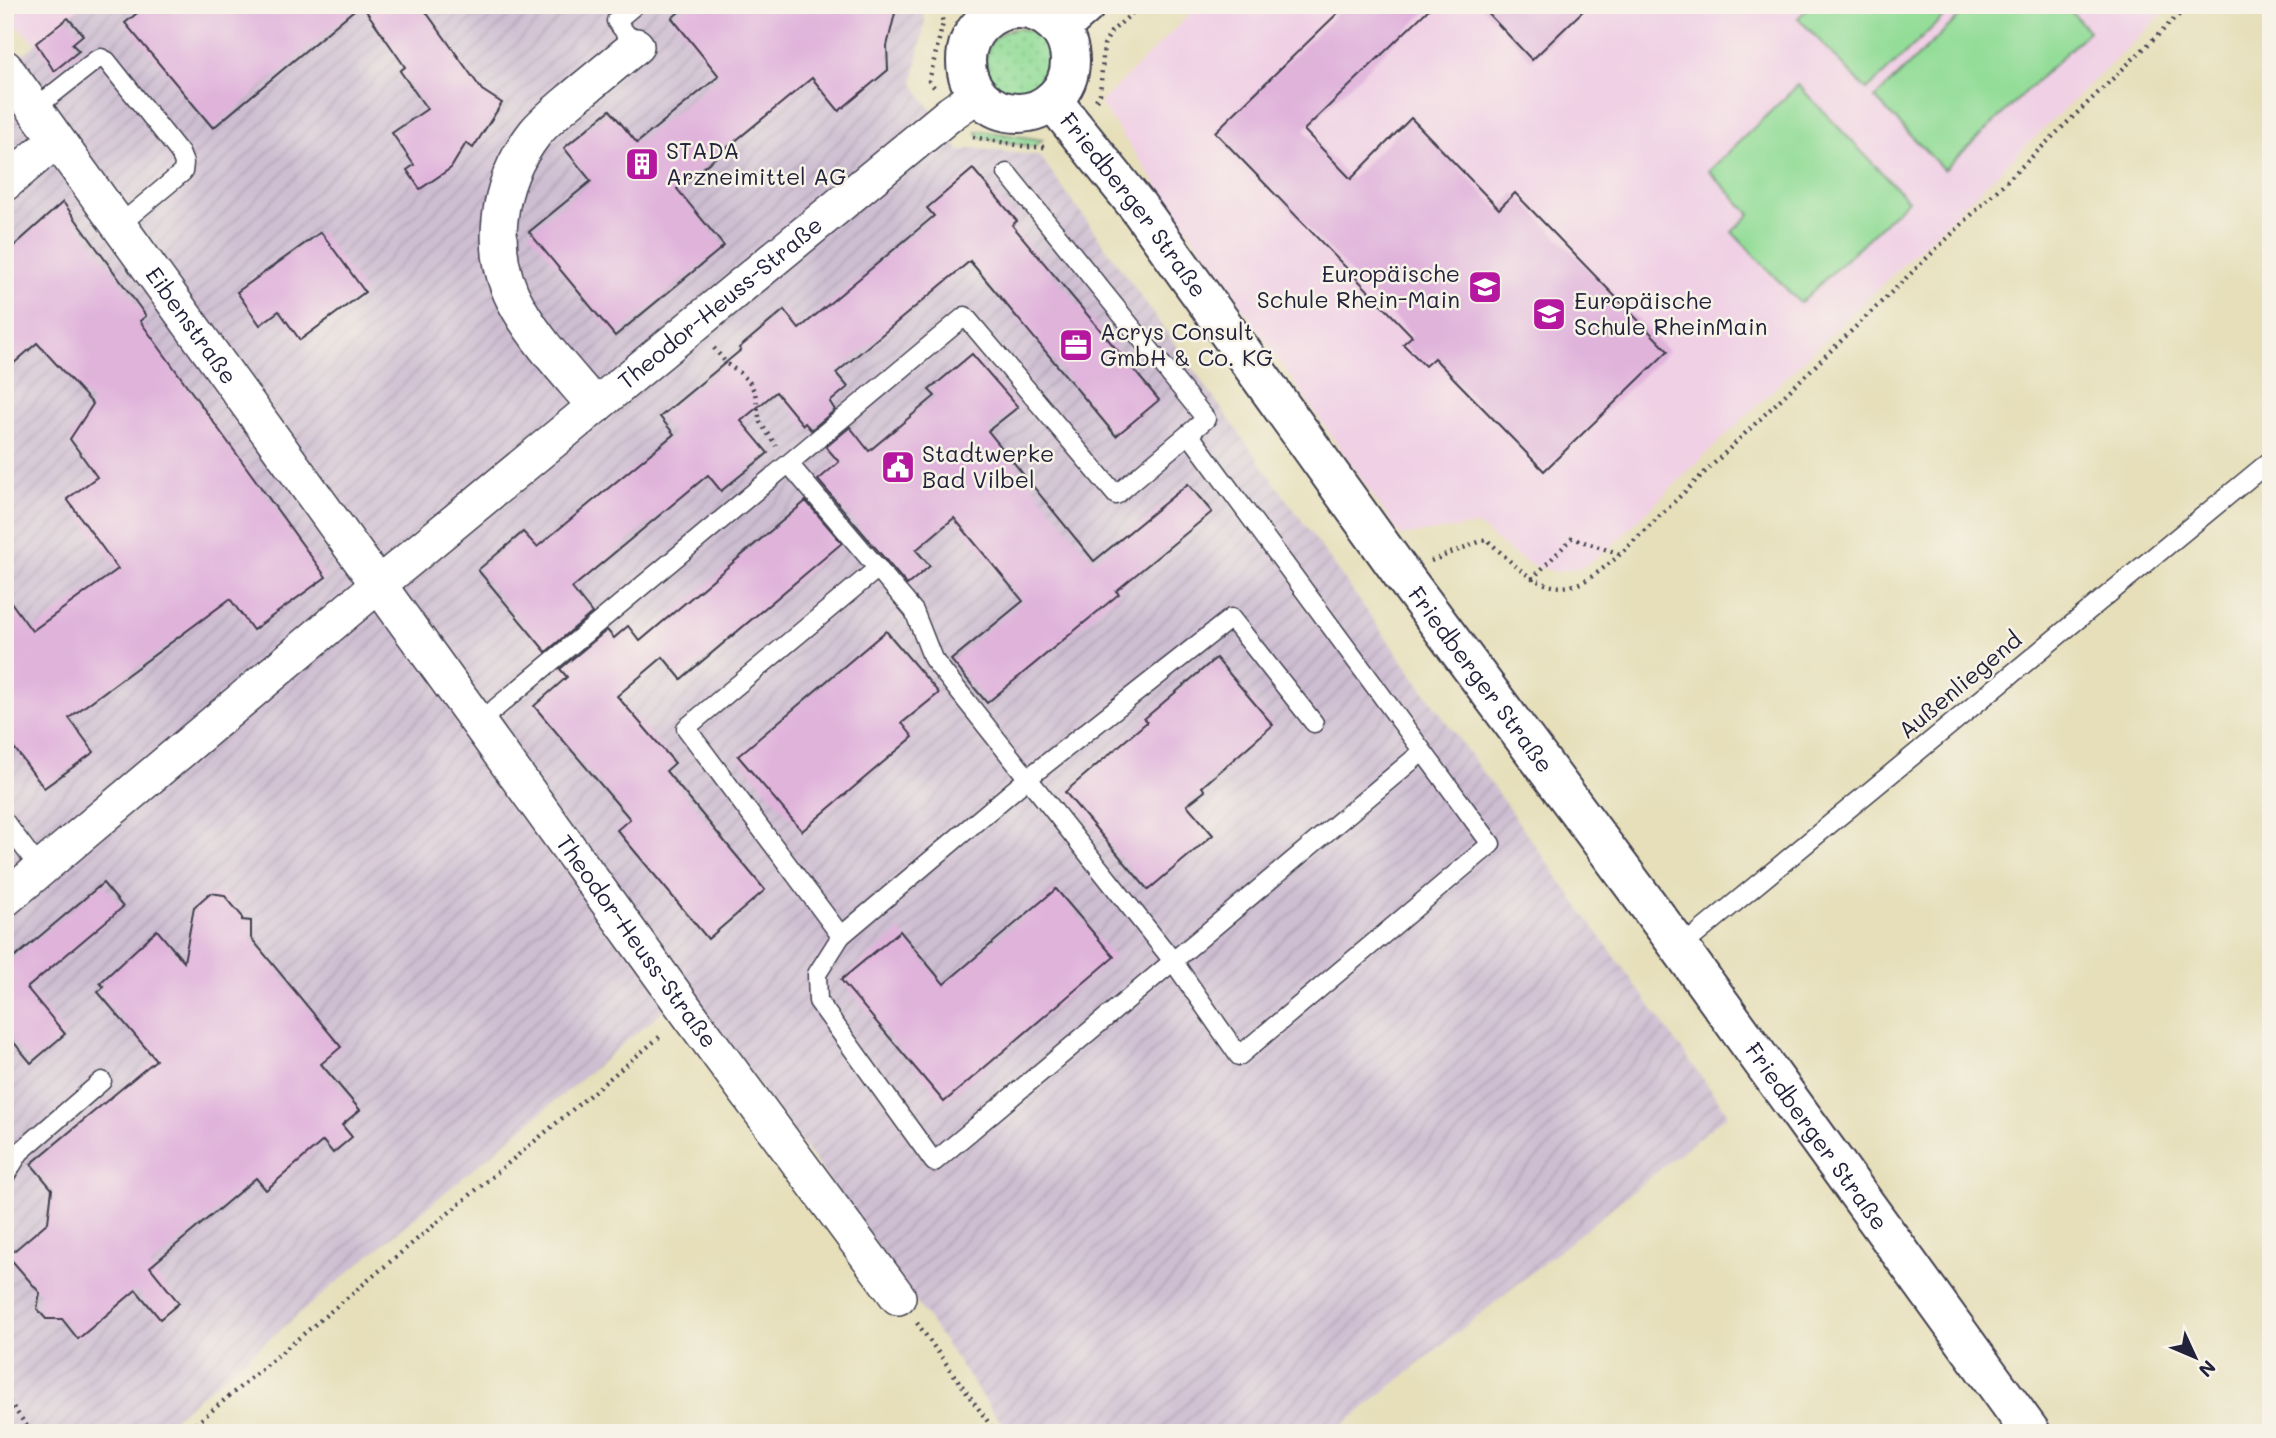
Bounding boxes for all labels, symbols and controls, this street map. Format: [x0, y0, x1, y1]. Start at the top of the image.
street label: Friedberger Straße [1054, 106, 1214, 303]
place label: STADA Arzneimittel AG [666, 135, 846, 191]
building icon: STADA Arzneimittel AG [623, 145, 661, 183]
street label: Theodor-Heuss-Straße [611, 209, 828, 395]
place label: Europäische Schule Rhein-Main [1257, 258, 1460, 314]
street label: Eibenstraße [140, 260, 245, 390]
school or university icon: Europäische Schule Rhein-Main [1466, 268, 1504, 306]
place label: Europäische Schule RheinMain [1574, 285, 1768, 341]
school or university icon: Europäische Schule RheinMain [1530, 295, 1568, 333]
place label: Acrys Consult GmbH & Co. KG [1100, 316, 1273, 372]
office icon: Acrys Consult GmbH & Co. KG [1057, 326, 1095, 364]
place label: Stadtwerke Bad Vilbel [922, 438, 1054, 494]
public building icon: Stadtwerke Bad Vilbel [879, 448, 917, 486]
street label: Friedberger Straße [1402, 580, 1560, 778]
street label: Außenliegend [1891, 624, 2027, 745]
street label: Theodor-Heuss-Straße [550, 828, 725, 1054]
street label: Friedberger Straße [1739, 1036, 1895, 1236]
north arrow [2160, 1322, 2230, 1392]
text: N [2194, 1355, 2222, 1383]

